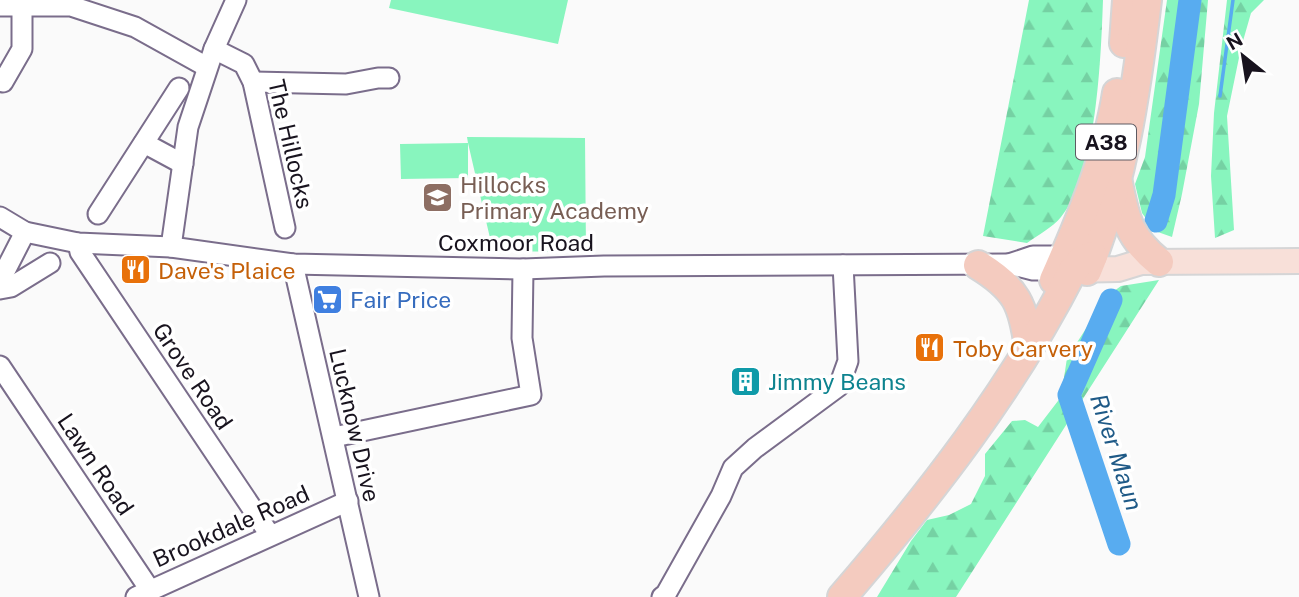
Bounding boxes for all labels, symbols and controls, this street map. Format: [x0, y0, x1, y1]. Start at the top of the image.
north arrow [1208, 21, 1278, 91]
text: N [1223, 28, 1246, 55]
street label: The Hillocks [263, 77, 319, 211]
road number: A38 [1076, 124, 1136, 160]
place label: Hillocks Primary Academy [460, 171, 649, 224]
school or university icon: Hillocks Primary Academy [420, 180, 454, 214]
street label: Coxmoor Road [438, 229, 594, 256]
restaurant icon: Dave's Plaice [118, 253, 152, 287]
place label: Dave's Plaice [158, 257, 296, 284]
supermarket icon: Fair Price [310, 282, 344, 316]
place label: Fair Price [350, 286, 451, 313]
street label: Grove Road [147, 318, 239, 434]
restaurant icon: Toby Carvery [913, 331, 947, 365]
place label: Toby Carvery [953, 335, 1093, 362]
street label: Lucknow Drive [324, 346, 386, 504]
building icon: Jimmy Beans [728, 364, 762, 398]
place label: Jimmy Beans [768, 368, 906, 395]
water label: River Maun [1085, 390, 1149, 514]
street label: Lawn Road [52, 408, 140, 520]
street label: Brookdale Road [149, 479, 313, 573]

